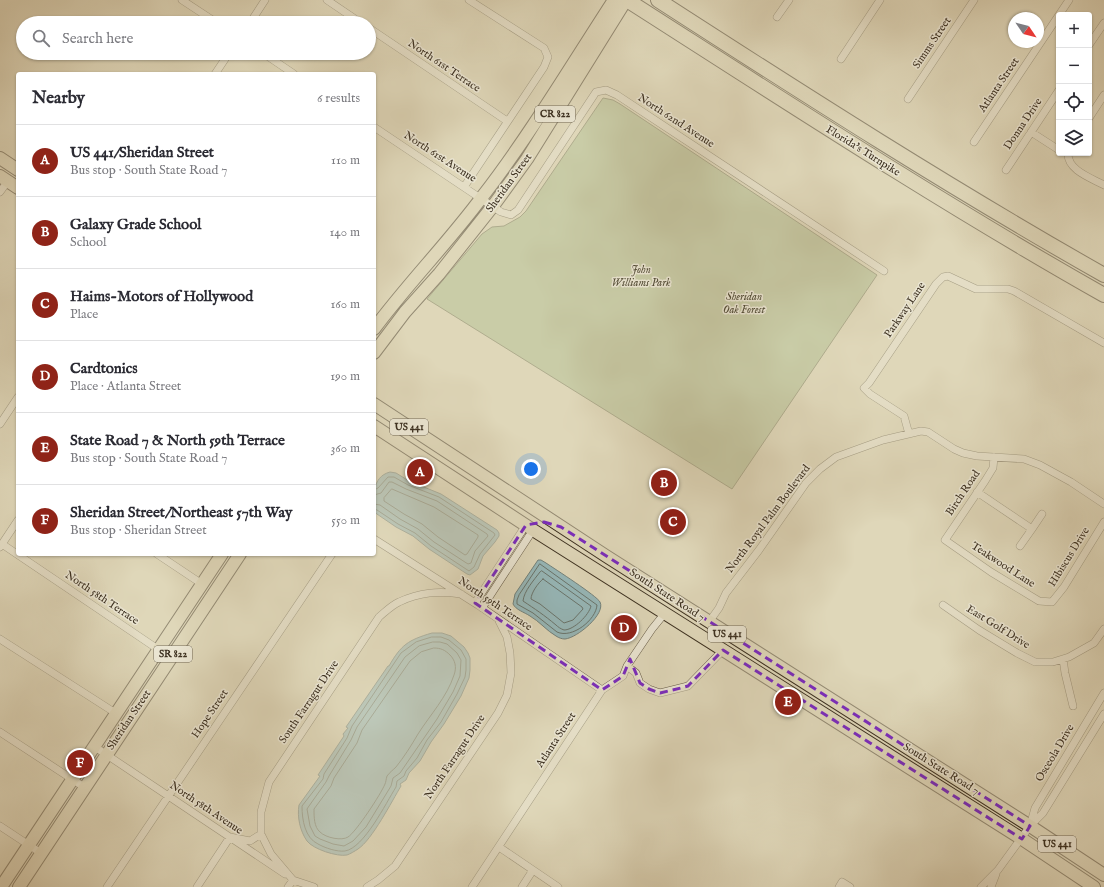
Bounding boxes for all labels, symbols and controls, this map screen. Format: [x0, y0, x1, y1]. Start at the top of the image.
north arrow [1008, 12, 1044, 48]
map controls [1056, 12, 1092, 156]
button: + [1056, 12, 1092, 48]
street label: Simms Street [910, 14, 954, 71]
search box [16, 16, 376, 60]
icon: search [30, 27, 52, 49]
text: Search here [62, 29, 133, 48]
street label: North 61st Terrace [405, 37, 483, 95]
button: − [1056, 48, 1092, 84]
street label: Atlanta Street [975, 55, 1023, 116]
button: locate [1056, 84, 1092, 120]
text: Nearby [32, 88, 85, 109]
text: 6 results [317, 90, 360, 107]
street label: North 62nd Avenue [635, 91, 717, 151]
street label: Donna Drive [1001, 96, 1045, 152]
road number: CR 822 [535, 106, 575, 122]
button: layers [1056, 120, 1092, 156]
street label: Florida's Turnpike [823, 123, 903, 179]
street label: North 61st Avenue [401, 128, 479, 186]
text: US 441/Sheridan Street [70, 143, 214, 162]
street label: Sheridan Street [483, 151, 535, 215]
text: A [41, 152, 49, 169]
text: 110 m [331, 152, 360, 169]
text: Bus stop · South State Road 7 [70, 162, 227, 179]
text: Galaxy Grade School [70, 215, 201, 234]
text: B [41, 224, 49, 241]
text: 140 m [330, 224, 360, 241]
text: School [70, 234, 107, 251]
park label: John Williams Park [612, 263, 671, 290]
street label: Parkway Lane [881, 280, 929, 340]
text: Haims-Motors of Hollywood [70, 287, 253, 306]
park label: Sheridan Oak Forest [723, 290, 765, 317]
text: C [40, 296, 50, 313]
text: 160 m [330, 296, 360, 313]
text: Place [70, 306, 98, 323]
text: Cardtonics [70, 359, 138, 378]
text: D [40, 368, 50, 385]
text: 190 m [330, 368, 360, 385]
text: Place · Atlanta Street [70, 378, 181, 395]
road number: US 441 [390, 419, 428, 435]
text: State Road 7 & North 59th Terrace [70, 431, 285, 450]
text: E [40, 440, 50, 457]
text: 360 m [330, 440, 360, 457]
text: Bus stop · South State Road 7 [70, 450, 227, 467]
pin: A [407, 457, 433, 487]
your location [521, 459, 541, 479]
street label: North Royal Palm Boulevard [723, 462, 813, 576]
street label: Birch Road [943, 467, 983, 519]
pin: B [651, 468, 677, 498]
text: Sheridan Street/Northeast 57th Way [70, 503, 292, 522]
pin: C [660, 507, 686, 537]
text: F [41, 512, 49, 529]
text: 550 m [331, 512, 360, 529]
text: Bus stop · Sheridan Street [70, 522, 207, 539]
street label: Hibiscus Drive [1045, 525, 1093, 589]
street label: Teakwood Lane [968, 539, 1038, 591]
street label: South State Road 7 [627, 565, 707, 625]
street label: North 58th Terrace [62, 568, 142, 628]
street label: North 59th Terrace [455, 574, 535, 634]
street label: East Golf Drive [964, 602, 1032, 652]
pin: D [611, 613, 637, 643]
road number: US 441 [708, 626, 746, 642]
road number: SR 822 [154, 646, 192, 662]
street label: South Farragut Drive [276, 658, 342, 746]
street label: Sheridan Street [104, 687, 154, 753]
street label: Hope Street [189, 687, 232, 741]
pin: E [775, 687, 801, 717]
street label: Atlanta Street [532, 710, 579, 771]
street label: North Farragut Drive [421, 712, 489, 802]
street label: Osceola Drive [1032, 722, 1078, 784]
street label: South State Road 7 [900, 740, 982, 798]
pin: F [67, 748, 93, 778]
street label: North 58th Avenue [167, 778, 245, 838]
road number: US 441 [1038, 836, 1076, 852]

